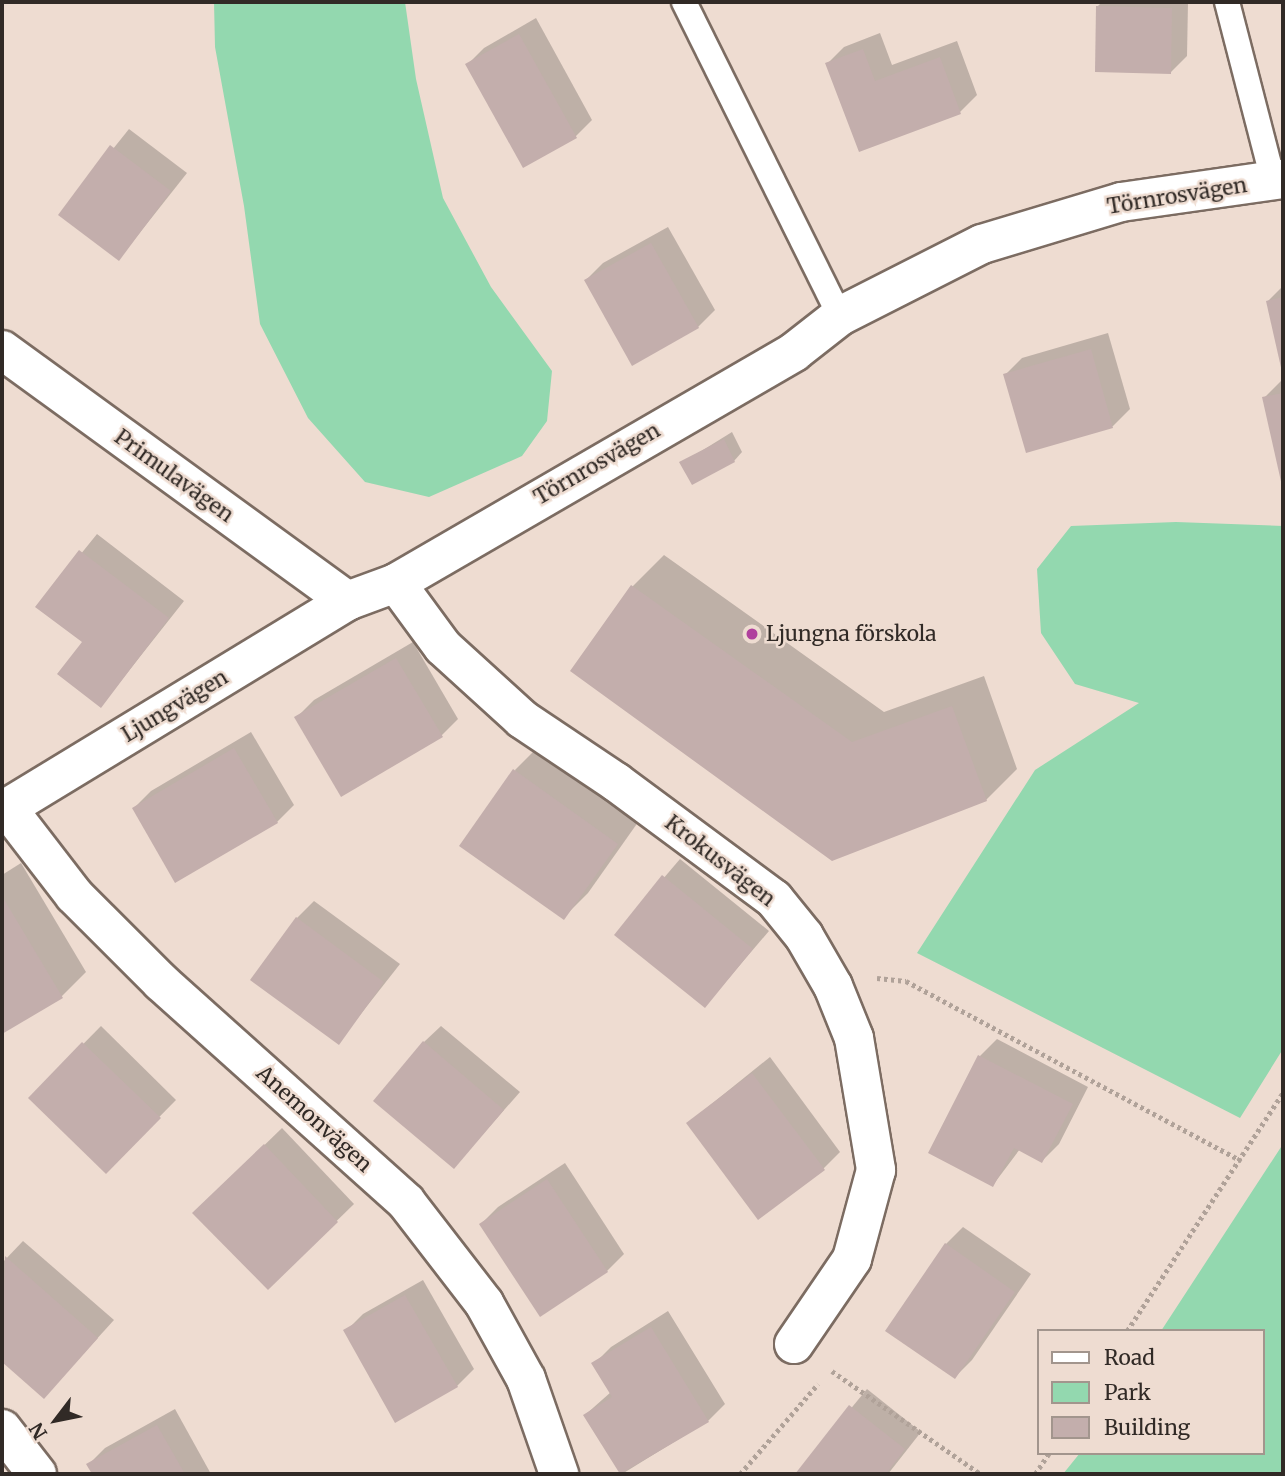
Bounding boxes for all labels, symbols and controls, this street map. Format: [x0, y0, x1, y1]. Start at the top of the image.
street label: Törnrosvägen [1105, 172, 1249, 220]
street label: Törnrosvägen [529, 418, 665, 510]
street label: Primulavägen [110, 424, 238, 528]
place label: Ljungna förskola [766, 621, 937, 647]
marker: Ljungna förskola [744, 626, 760, 642]
street label: Ljungvägen [117, 664, 233, 748]
street label: Krokusvägen [660, 810, 780, 912]
street label: Anemonvägen [251, 1061, 377, 1177]
legend [1036, 1329, 1264, 1455]
text: Road [1104, 1344, 1155, 1371]
text: Park [1104, 1379, 1151, 1406]
north arrow [21, 1385, 91, 1455]
text: Building [1104, 1414, 1190, 1441]
text: N [24, 1418, 52, 1444]

